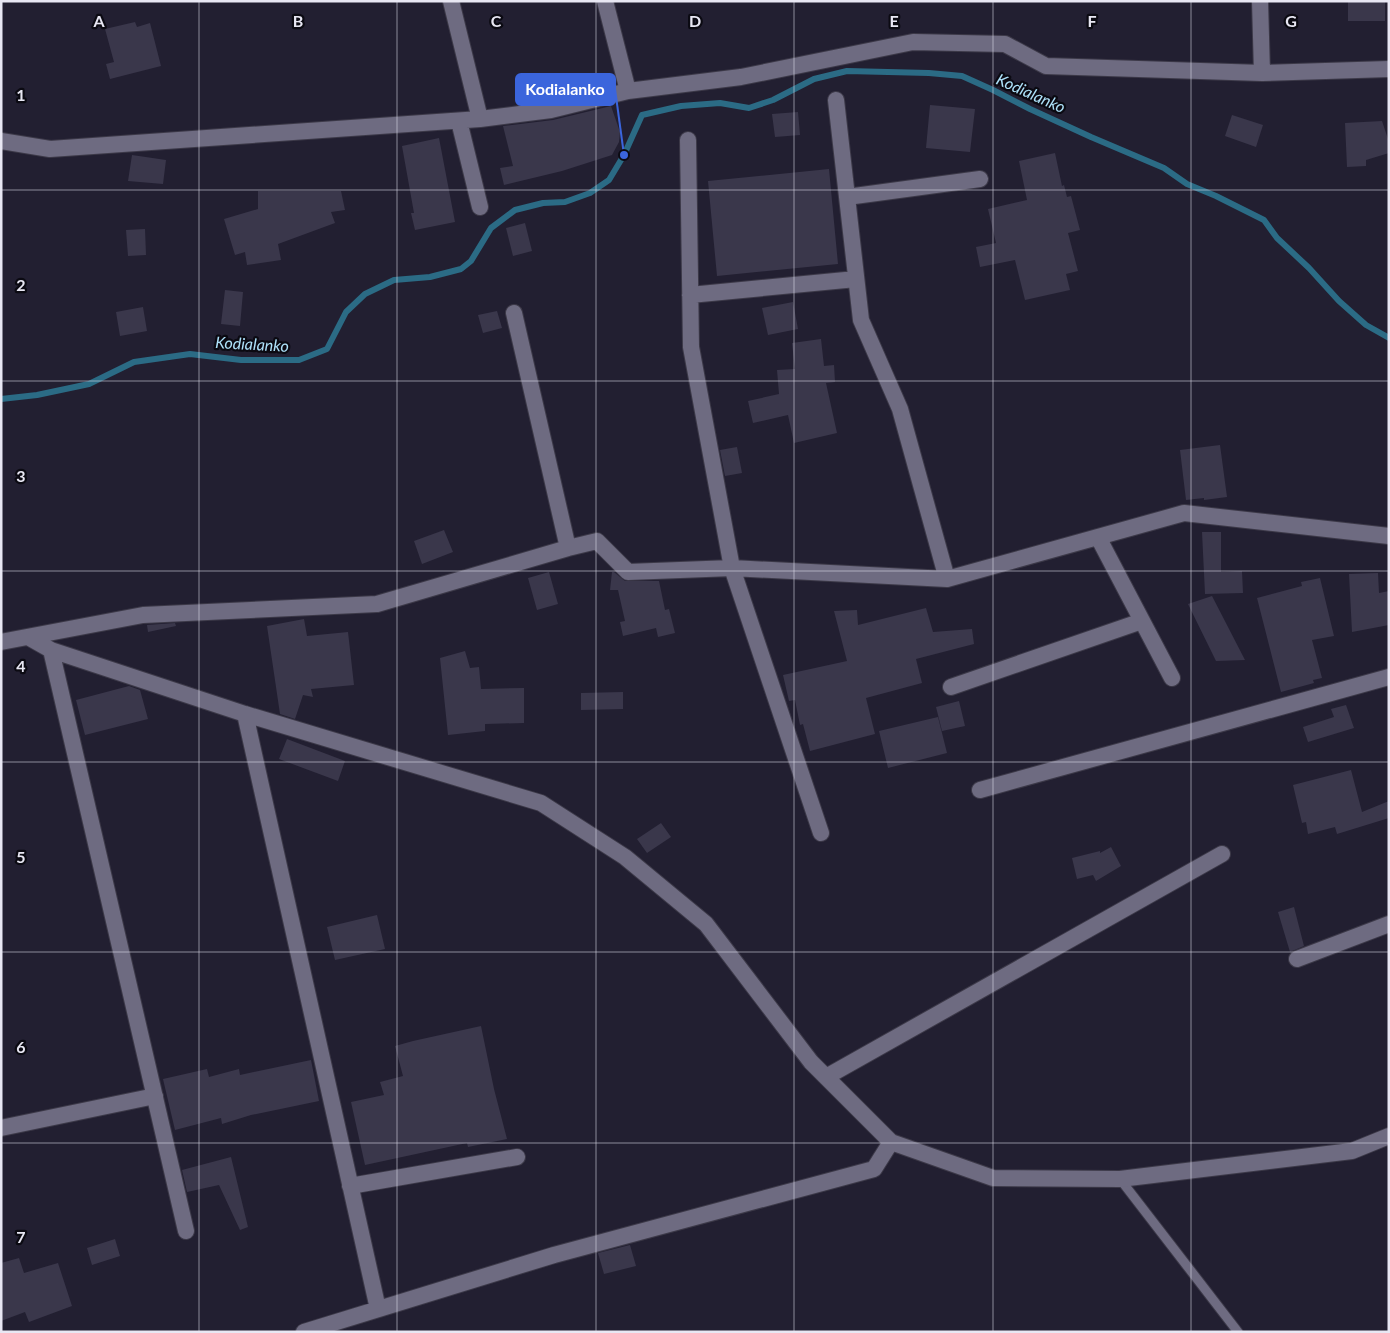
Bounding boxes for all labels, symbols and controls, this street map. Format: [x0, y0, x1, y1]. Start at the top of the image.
text: A [92, 11, 105, 30]
text: B [293, 11, 303, 30]
text: C [491, 11, 502, 30]
text: D [689, 11, 701, 30]
text: E [889, 11, 899, 30]
text: F [1087, 11, 1097, 30]
text: G [1285, 11, 1297, 30]
water label: Kodialanko [994, 69, 1069, 116]
callout: Kodialanko [516, 74, 615, 105]
text: Kodialanko [525, 79, 605, 98]
text: 1 [16, 85, 26, 104]
text: 2 [16, 275, 26, 294]
water label: Kodialanko [215, 332, 289, 355]
text: 3 [16, 466, 26, 485]
text: 4 [16, 656, 26, 675]
text: 5 [16, 847, 26, 866]
text: 6 [16, 1037, 26, 1056]
text: 7 [16, 1227, 26, 1246]

